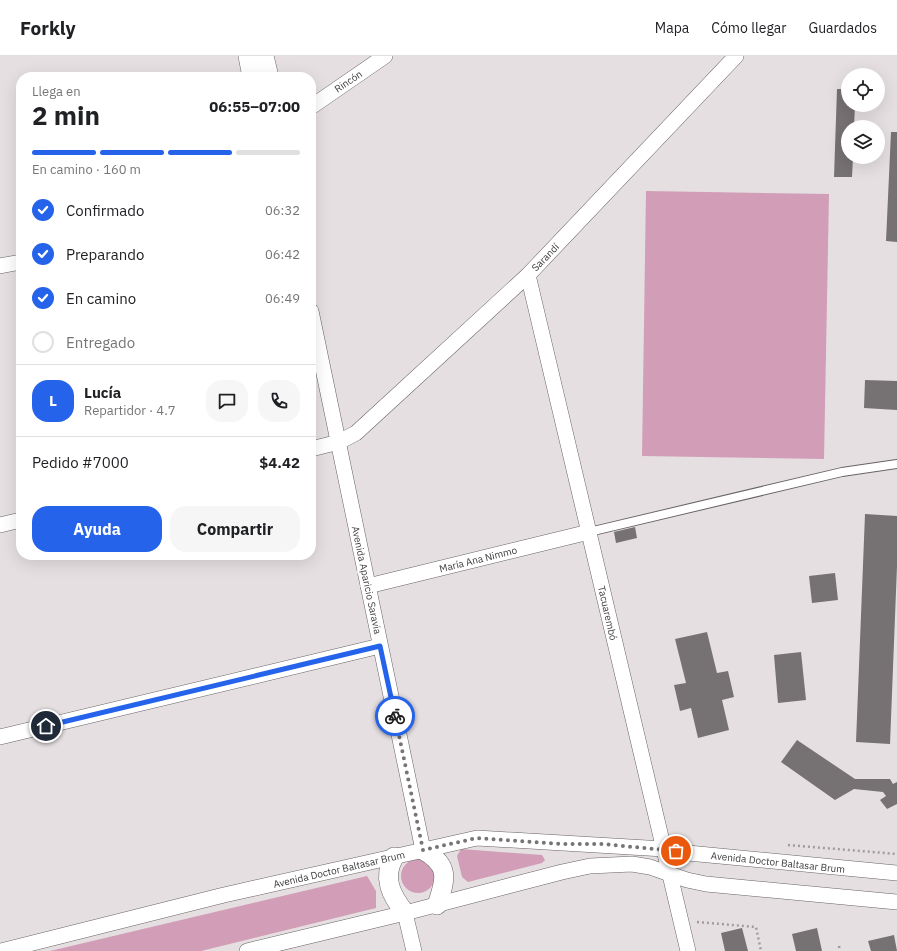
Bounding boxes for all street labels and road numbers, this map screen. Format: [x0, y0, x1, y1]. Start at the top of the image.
street label: Rincón [332, 67, 365, 95]
street label: Sarandí [529, 240, 562, 274]
street label: Avenida Aparicio Saravia [349, 525, 384, 636]
street label: María Ana Nimmo [438, 543, 519, 575]
street label: Tacuarembó [595, 585, 620, 642]
street label: Avenida Doctor Baltasar Brum [272, 848, 406, 891]
street label: Avenida Doctor Baltasar Brum [710, 849, 846, 876]

